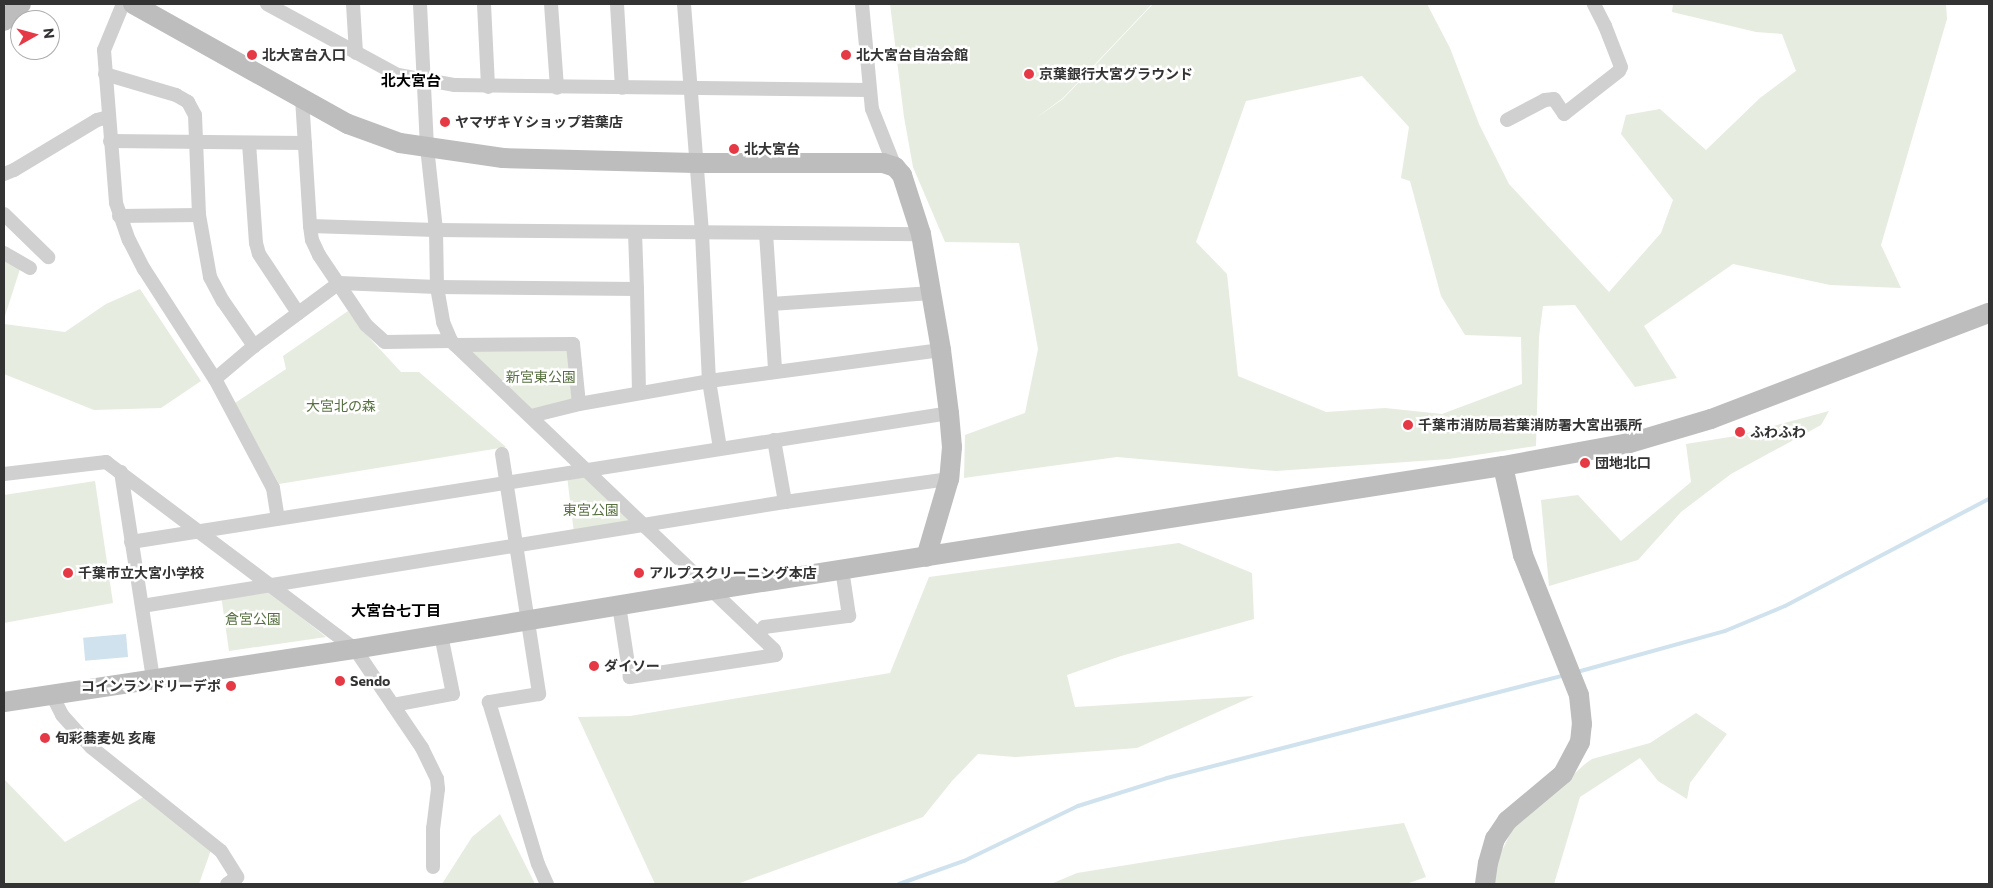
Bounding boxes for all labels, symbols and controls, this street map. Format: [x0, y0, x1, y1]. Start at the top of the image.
north arrow [10, 10, 60, 60]
text: N [40, 27, 58, 39]
place label: 北大宮台入口 [262, 47, 346, 63]
place label: 北大宮台自治会館 [856, 47, 968, 63]
marker: 北大宮台入口 [246, 49, 258, 61]
marker: 北大宮台自治会館 [840, 49, 852, 61]
place label: 京葉銀行大宮グラウンド [1039, 66, 1193, 82]
marker: 京葉銀行大宮グラウンド [1023, 68, 1035, 80]
district label: 北大宮台 [381, 72, 441, 90]
place label: ヤマザキＹショップ若葉店 [455, 114, 623, 130]
marker: ヤマザキＹショップ若葉店 [439, 116, 451, 128]
place label: 北大宮台 [744, 141, 800, 157]
marker: 北大宮台 [728, 143, 740, 155]
park label: 新宮東公園 [506, 369, 576, 385]
park label: 大宮北の森 [306, 398, 376, 414]
place label: 千葉市消防局若葉消防署大宮出張所 [1418, 417, 1642, 433]
marker: 千葉市消防局若葉消防署大宮出張所 [1402, 419, 1414, 431]
place label: ふわふわ [1750, 424, 1806, 440]
marker: ふわふわ [1734, 426, 1746, 438]
place label: 団地北口 [1595, 455, 1651, 471]
marker: 団地北口 [1579, 457, 1591, 469]
park label: 東宮公園 [563, 502, 619, 518]
place label: 千葉市立大宮小学校 [78, 565, 204, 581]
place label: アルプスクリーニング本店 [649, 565, 817, 581]
marker: 千葉市立大宮小学校 [62, 567, 74, 579]
marker: アルプスクリーニング本店 [633, 567, 645, 579]
district label: 大宮台七丁目 [351, 602, 441, 620]
park label: 倉宮公園 [225, 611, 281, 627]
place label: ダイソー [604, 658, 660, 674]
marker: ダイソー [588, 660, 600, 672]
place label: Sendo [350, 673, 390, 689]
marker: Sendo [334, 675, 346, 687]
place label: コインランドリーデポ [81, 678, 221, 694]
marker: コインランドリーデポ [225, 680, 237, 692]
place label: 旬彩蕎麦処 亥庵 [55, 730, 156, 746]
marker: 旬彩蕎麦処 亥庵 [39, 732, 51, 744]

